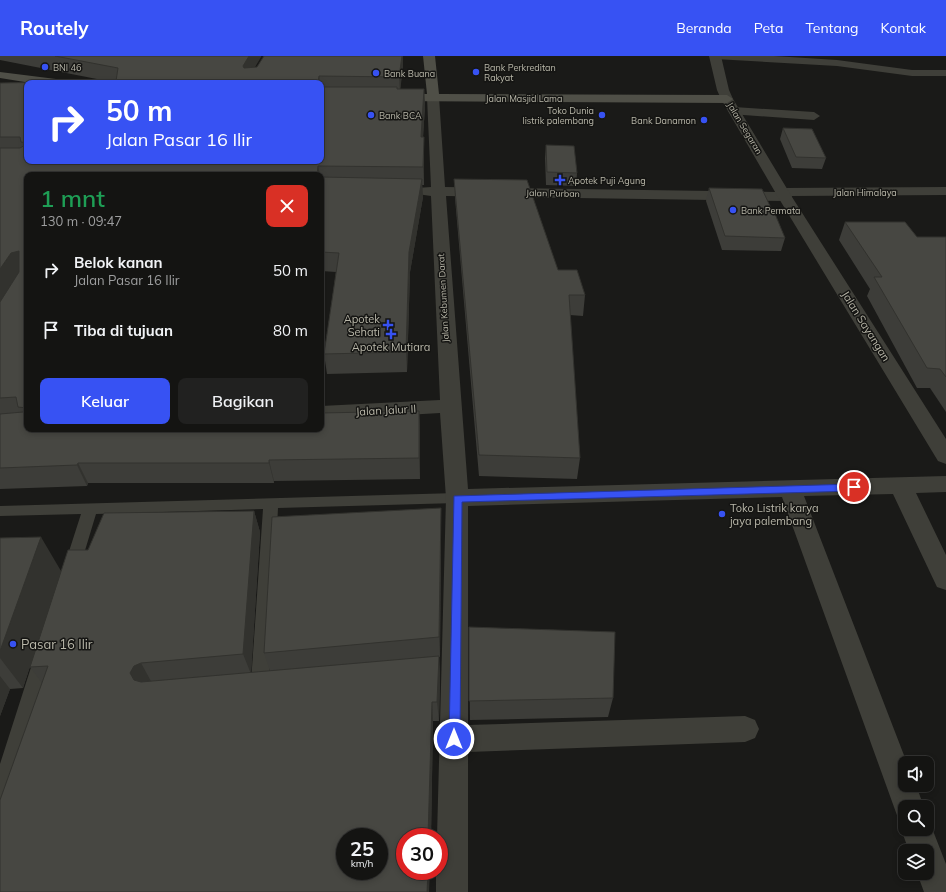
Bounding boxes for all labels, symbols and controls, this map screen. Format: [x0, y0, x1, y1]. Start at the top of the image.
text: Routely [20, 16, 88, 40]
text: Beranda [676, 19, 732, 37]
text: Peta [754, 19, 783, 37]
text: Tentang [805, 19, 859, 37]
text: Kontak [881, 19, 926, 37]
marker: BNI 46 [40, 62, 50, 72]
place label: BNI 46 [53, 62, 81, 73]
place label: Bank Perkreditan Rakyat [484, 62, 556, 84]
marker: Bank Perkreditan Rakyat [471, 67, 481, 77]
marker: Bank Buana [371, 68, 381, 78]
place label: Bank Buana [384, 68, 435, 79]
text: 50 m [106, 93, 172, 128]
street label: Jalan Masjid Lama [486, 93, 562, 104]
icon: right [40, 96, 92, 148]
street label: Jalan Segaran [725, 100, 765, 156]
place label: Toko Dunia listrik palembang [523, 105, 594, 126]
marker: Bank BCA [366, 110, 376, 120]
place label: Bank BCA [379, 110, 422, 121]
marker: Toko Dunia listrik palembang [597, 110, 607, 120]
place label: Bank Danamon [631, 115, 696, 126]
marker: Bank Danamon [699, 115, 709, 125]
text: Jalan Pasar 16 Ilir [106, 128, 252, 151]
marker: Apotek Puji Agung [555, 175, 565, 185]
place label: Apotek Puji Agung [568, 175, 646, 186]
text: 1 mnt [40, 183, 105, 213]
button: close [266, 185, 308, 227]
street label: Jalan Purban [526, 187, 580, 199]
street label: Jalan Himalaya [833, 187, 897, 199]
marker: Bank Permata [728, 205, 738, 215]
place label: Bank Permata [741, 205, 800, 216]
text: 130 m · 09:47 [40, 213, 122, 229]
text: Belok kanan [74, 253, 163, 272]
street label: Jalan Kebumen Darat [435, 253, 451, 343]
icon: right [40, 259, 62, 281]
text: 50 m [273, 261, 308, 280]
text: Jalan Pasar 16 Ilir [74, 272, 180, 288]
street label: Jalan Sayangan [839, 288, 893, 364]
place label: Apotek Sehati [344, 312, 380, 339]
icon: arrive [40, 319, 62, 341]
marker: Apotek Sehati [383, 320, 393, 330]
text: Tiba di tujuan [74, 321, 173, 340]
text: 80 m [273, 321, 308, 340]
marker: Apotek Mutiara [386, 329, 396, 339]
place label: Apotek Mutiara [352, 340, 430, 354]
button: Keluar [40, 378, 170, 424]
button: Bagikan [178, 378, 308, 424]
street label: Jalan Jalur II [355, 401, 417, 419]
pin [837, 470, 871, 504]
icon: arrive [843, 476, 865, 498]
place label: Toko Listrik karya jaya palembang [729, 501, 819, 528]
marker: Toko Listrik karya jaya palembang [717, 509, 727, 519]
place label: Pasar 16 Ilir [21, 636, 93, 652]
marker: Pasar 16 Ilir [8, 639, 18, 649]
position arrow [433, 718, 475, 760]
map controls [898, 756, 934, 880]
button: sound [898, 756, 934, 792]
button: search [898, 800, 934, 836]
speed limit sign: 30 [396, 828, 448, 880]
text: 25 [350, 836, 374, 861]
button: layers [898, 844, 934, 880]
text: km/h [351, 857, 373, 870]

